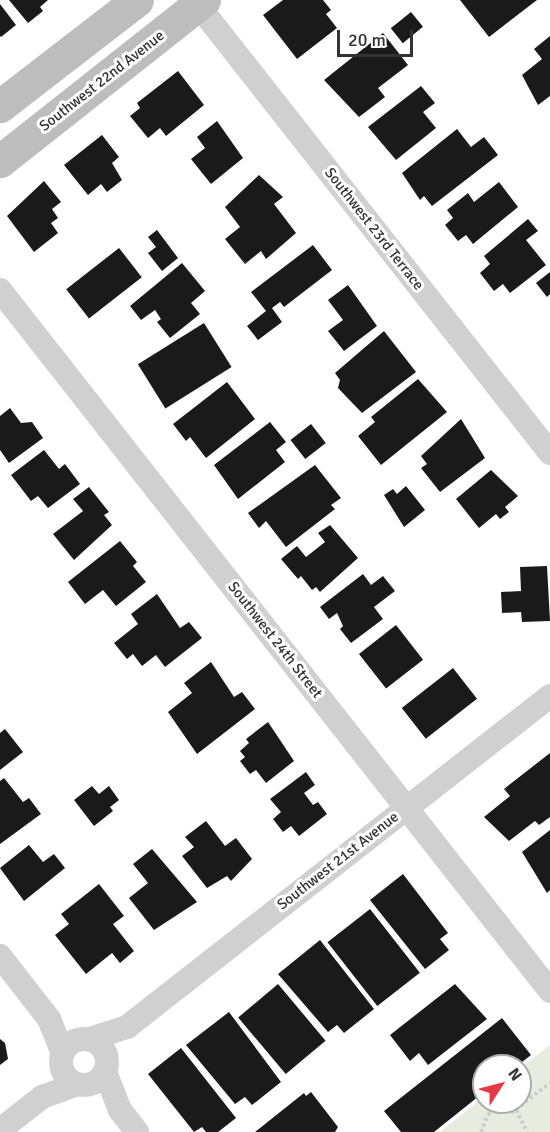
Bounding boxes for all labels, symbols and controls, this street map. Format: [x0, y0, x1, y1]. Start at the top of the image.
scale bar [340, 18, 416, 56]
street label: Southwest 22nd Avenue [36, 27, 168, 135]
text: 20 m [348, 29, 386, 51]
street label: Southwest 23rd Terrace [321, 164, 427, 294]
street label: Southwest 24th Street [224, 578, 326, 702]
street label: Southwest 21st Avenue [274, 808, 402, 914]
north arrow [472, 1054, 532, 1114]
text: N [504, 1064, 526, 1085]

